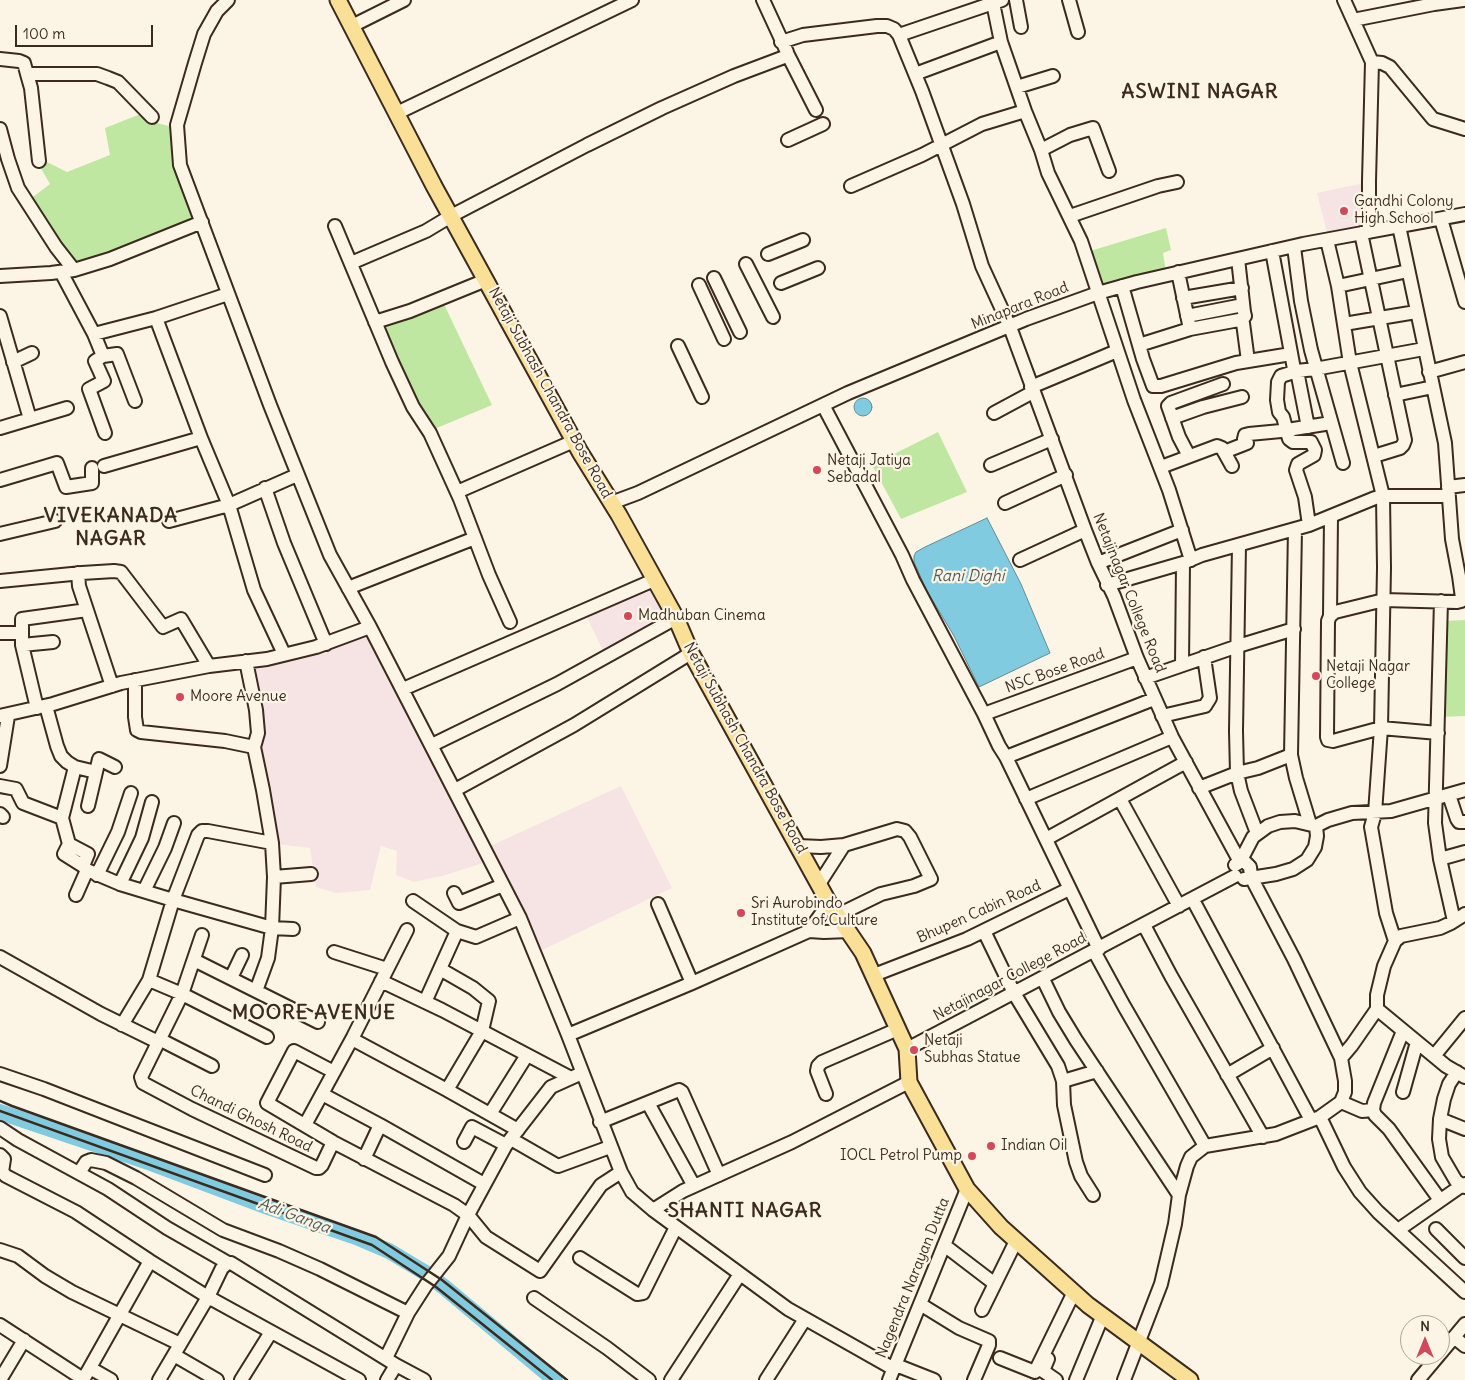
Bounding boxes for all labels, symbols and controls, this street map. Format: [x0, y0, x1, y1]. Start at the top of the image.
scale bar [18, 15, 155, 47]
text: 100 m [23, 24, 65, 43]
district label: ASWINI NAGAR [1120, 80, 1280, 104]
place label: Gandhi Colony High School [1354, 193, 1454, 228]
marker: Gandhi Colony High School [1338, 205, 1350, 217]
street label: Minapara Road [969, 278, 1071, 334]
street label: Netaji Subhash Chandra Bose Road [484, 284, 616, 502]
place label: Netaji Jatiya Sebadal [827, 452, 911, 487]
marker: Netaji Jatiya Sebadal [811, 464, 823, 476]
district label: VIVEKANADA NAGAR [43, 504, 179, 551]
street label: Netajinagar College Road [1089, 511, 1169, 675]
water label: Rani Dighi [932, 566, 1004, 586]
place label: Madhuban Cinema [638, 607, 766, 625]
marker: Madhuban Cinema [622, 610, 634, 622]
street label: Netaji Subhash Chandra Bose Road [679, 639, 811, 857]
street label: NSC Bose Road [1003, 645, 1107, 697]
place label: Netaji Nagar College [1326, 658, 1410, 693]
marker: Netaji Nagar College [1310, 670, 1322, 682]
place label: Moore Avenue [190, 688, 287, 706]
marker: Moore Avenue [174, 691, 186, 703]
street label: Bhupen Cabin Road [914, 877, 1044, 947]
place label: Sri Aurobindo Institute of Culture [751, 895, 878, 930]
marker: Sri Aurobindo Institute of Culture [735, 907, 747, 919]
street label: Netajinagar College Road [930, 929, 1090, 1025]
district label: MOORE AVENUE [230, 1001, 398, 1025]
place label: Netaji Subhas Statue [924, 1032, 1021, 1067]
marker: Netaji Subhas Statue [908, 1044, 920, 1056]
street label: Chandi Ghosh Road [187, 1082, 315, 1156]
place label: Indian Oil [1001, 1137, 1067, 1155]
marker: Indian Oil [985, 1140, 997, 1152]
place label: IOCL Petrol Pump [840, 1147, 962, 1165]
marker: IOCL Petrol Pump [966, 1150, 978, 1162]
water label: Adi Ganga [255, 1194, 333, 1238]
street label: Nagendra Narayan Dutta [873, 1195, 953, 1361]
district label: SHANTI NAGAR [666, 1199, 824, 1223]
north arrow [1400, 1315, 1450, 1365]
text: N [1420, 1317, 1430, 1335]

